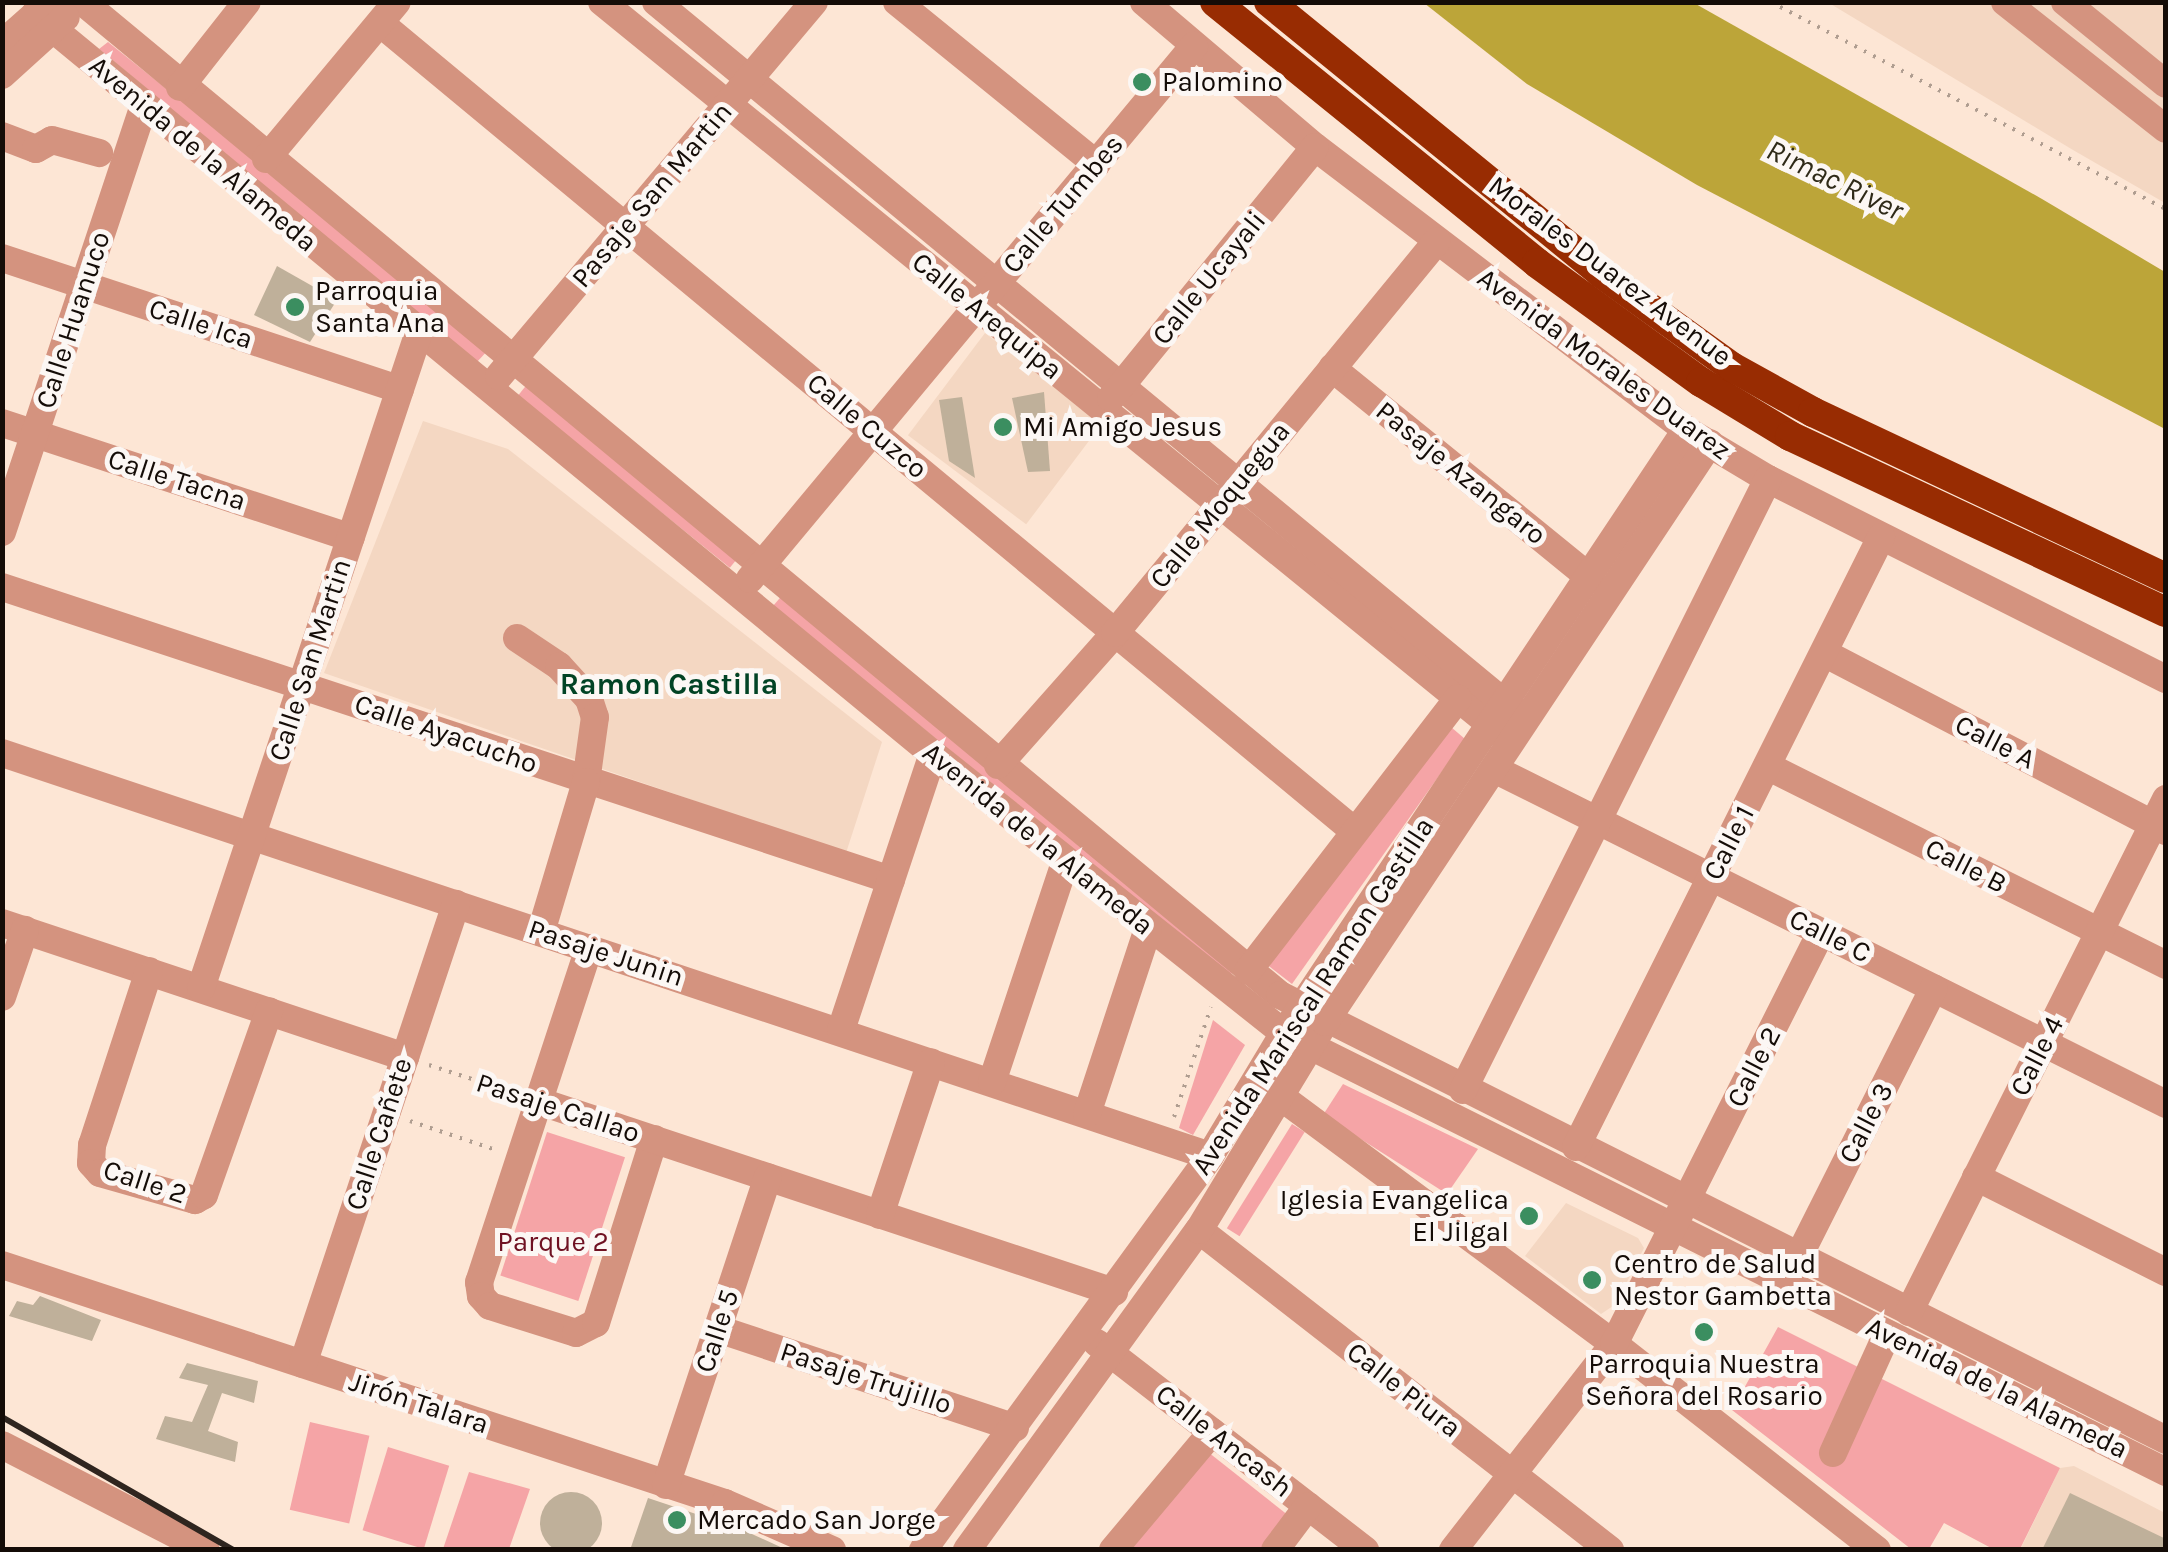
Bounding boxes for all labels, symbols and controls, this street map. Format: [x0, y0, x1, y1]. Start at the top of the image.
street label: Avenida de la Alameda [82, 49, 324, 259]
place label: Palomino [1162, 65, 1283, 99]
marker: Palomino [1131, 71, 1153, 93]
street label: Pasaje San Martin [565, 95, 739, 295]
street label: Calle Tumbes [995, 128, 1131, 280]
water label: Rimac River [1761, 131, 1909, 229]
street label: Morales Duarez Avenue [1482, 169, 1738, 373]
street label: Calle Ucayali [1145, 204, 1273, 352]
street label: Calle Huanuco [29, 227, 117, 413]
street label: Calle Arequipa [905, 245, 1069, 387]
street label: Avenida Morales Duarez [1471, 261, 1737, 467]
place label: Parroquia Santa Ana [315, 274, 445, 340]
street label: Calle Ica [145, 291, 257, 357]
marker: Parroquia Santa Ana [284, 296, 306, 318]
street label: Calle Cuzco [800, 366, 934, 486]
street label: Pasaje Azangaro [1369, 394, 1553, 552]
place label: Mi Amigo Jesus [1023, 410, 1222, 444]
street label: Calle Moquegua [1143, 415, 1297, 595]
marker: Mi Amigo Jesus [992, 416, 1014, 438]
street label: Calle Tacna [104, 442, 250, 518]
street label: Calle San Martin [262, 555, 358, 765]
district label: Ramon Castilla [560, 666, 778, 702]
street label: Calle Ayacucho [350, 687, 542, 781]
street label: Calle A [1949, 708, 2041, 776]
street label: Avenida de la Alameda [916, 736, 1160, 942]
street label: Calle 1 [1696, 800, 1762, 886]
street label: Avenida Mariscal Ramon Castilla [1185, 811, 1441, 1181]
street label: Calle B [1920, 831, 2012, 901]
street label: Calle C [1784, 902, 1876, 970]
street label: Pasaje Junin [524, 912, 688, 994]
street label: Calle 4 [2003, 1011, 2071, 1101]
street label: Calle 2 [1720, 1021, 1788, 1113]
street label: Calle Cañete [339, 1054, 419, 1214]
street label: Pasaje Callao [472, 1066, 644, 1150]
street label: Calle 3 [1832, 1077, 1900, 1169]
street label: Calle 2 [99, 1153, 191, 1211]
place label: Iglesia Evangelica El Jilgal [1280, 1183, 1509, 1249]
marker: Iglesia Evangelica El Jilgal [1518, 1205, 1540, 1227]
park label: Parque 2 [497, 1225, 609, 1259]
place label: Centro de Salud Nestor Gambetta [1614, 1247, 1832, 1313]
marker: Centro de Salud Nestor Gambetta [1579, 1267, 1605, 1293]
street label: Calle 5 [688, 1285, 746, 1377]
street label: Avenida de la Alameda [1861, 1310, 2133, 1466]
marker: Parroquia Nuestra Señora del Rosario [1693, 1321, 1715, 1343]
street label: Pasaje Trujillo [776, 1335, 956, 1421]
street label: Calle Piura [1340, 1335, 1468, 1445]
place label: Parroquia Nuestra Señora del Rosario [1585, 1347, 1823, 1413]
street label: Jirón Talara [345, 1365, 493, 1441]
street label: Calle Ancash [1149, 1377, 1299, 1505]
place label: Mercado San Jorge [697, 1503, 936, 1537]
marker: Mercado San Jorge [666, 1509, 688, 1531]

